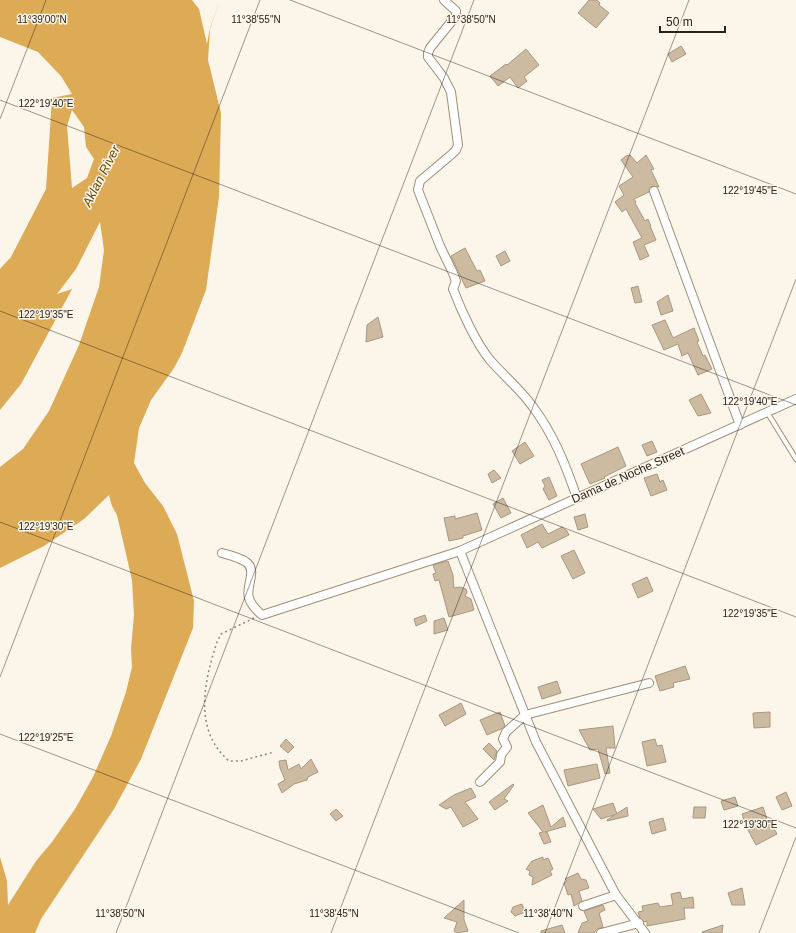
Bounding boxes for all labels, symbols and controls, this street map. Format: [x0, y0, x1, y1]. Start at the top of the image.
scale bar [660, 8, 725, 34]
text: 11°39'00"N [17, 14, 67, 25]
text: 11°38'55"N [231, 14, 281, 25]
text: 11°38'50"N [446, 14, 496, 25]
text: 50 m [666, 15, 693, 29]
text: 122°19'40"E [18, 98, 74, 109]
water label: Aklan River [79, 142, 123, 210]
text: 122°19'45"E [722, 185, 778, 196]
text: 122°19'35"E [18, 309, 74, 320]
text: 122°19'40"E [722, 396, 778, 407]
street label: Dama de Noche Street [569, 444, 687, 506]
text: 122°19'30"E [18, 521, 74, 532]
text: 122°19'35"E [722, 608, 778, 619]
text: 122°19'25"E [18, 732, 74, 743]
text: 122°19'30"E [722, 819, 778, 830]
text: 11°38'50"N [95, 908, 145, 919]
text: 11°38'45"N [309, 908, 359, 919]
text: 11°38'40"N [523, 908, 573, 919]

